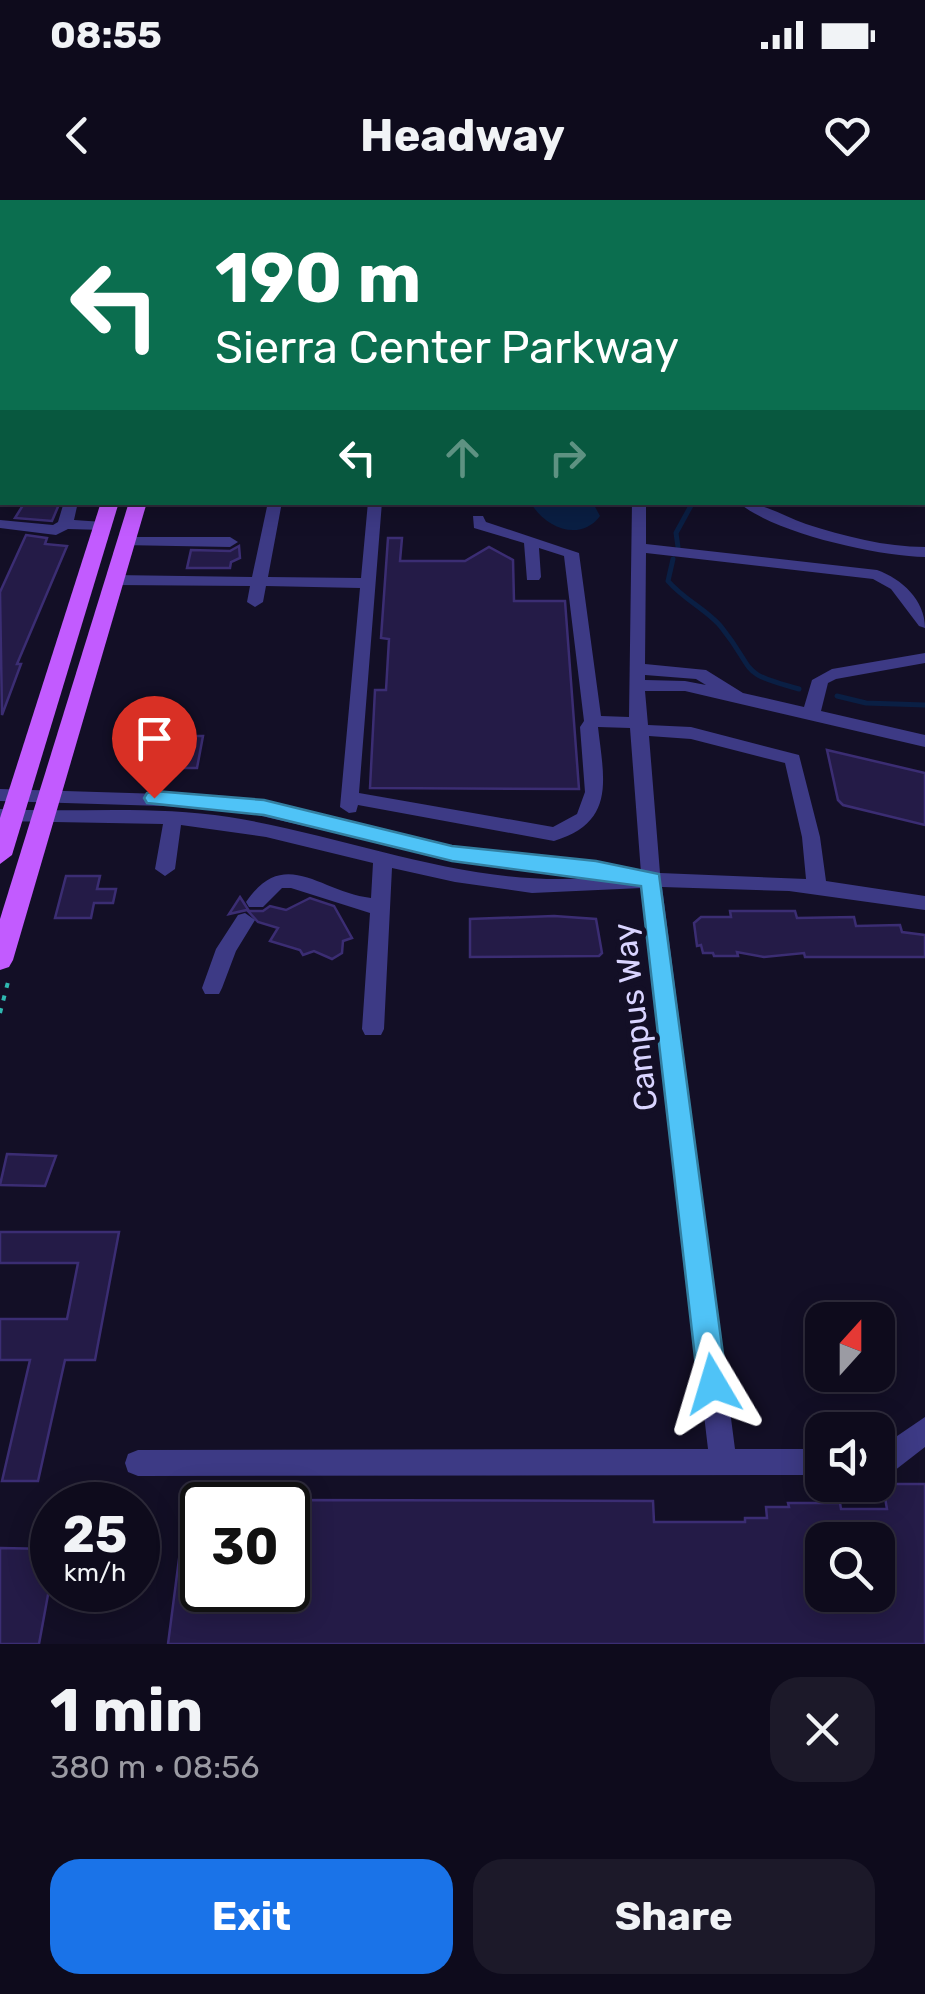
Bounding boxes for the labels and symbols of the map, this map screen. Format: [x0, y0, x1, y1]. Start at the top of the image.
pin [112, 696, 197, 799]
street label: Campus Way [605, 921, 665, 1113]
north arrow [805, 1302, 895, 1392]
position arrow [661, 1332, 765, 1436]
speed limit sign: 30 [180, 1482, 310, 1612]

